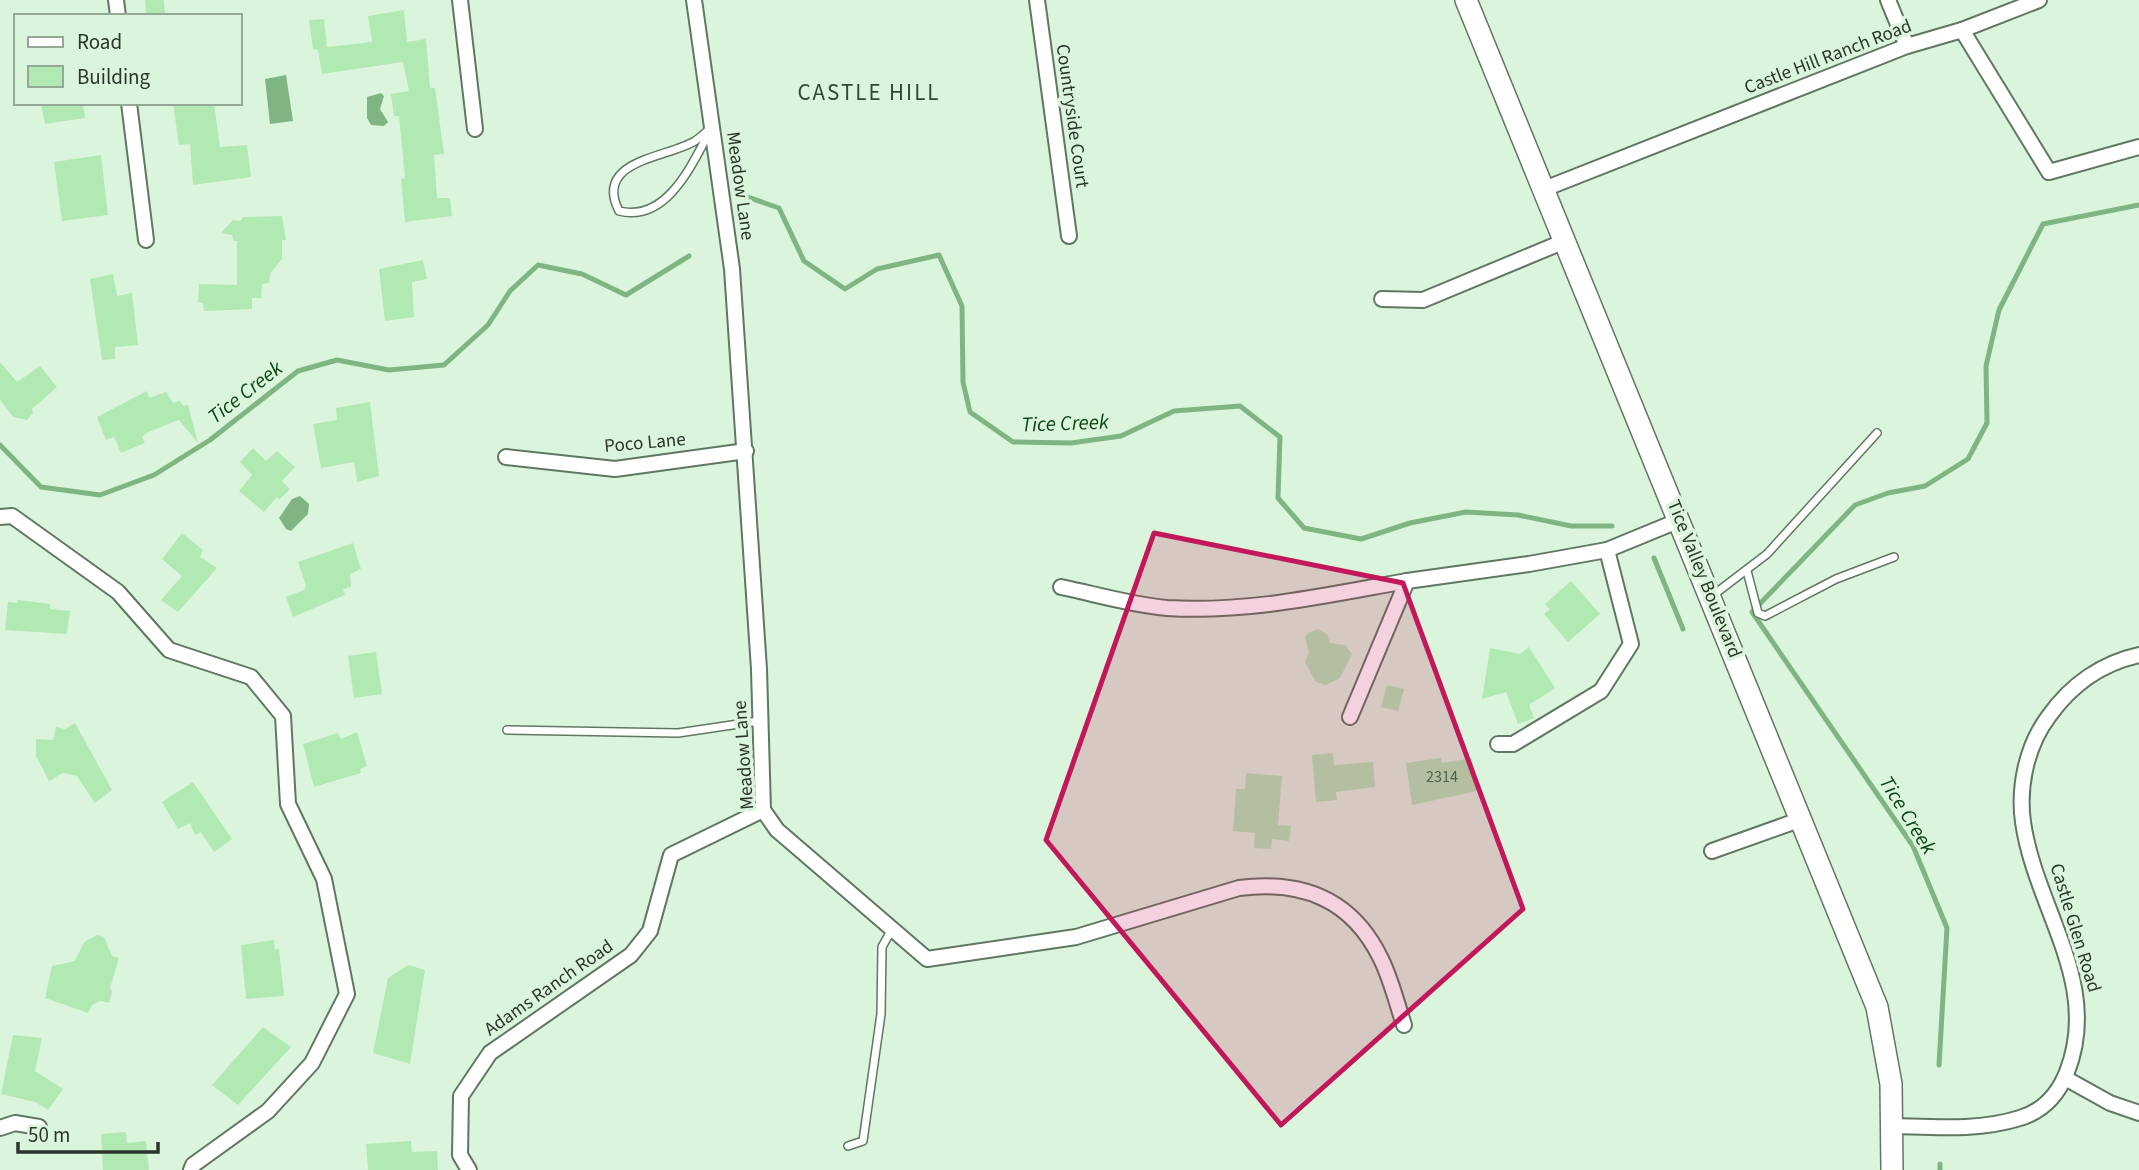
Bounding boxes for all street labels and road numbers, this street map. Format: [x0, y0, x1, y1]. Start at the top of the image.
street label: Castle Hill Ranch Road [1740, 13, 1916, 101]
street label: Countryside Court [1049, 42, 1096, 190]
street label: Meadow Lane [719, 130, 761, 242]
street label: Poco Lane [603, 426, 687, 460]
street label: Tice Valley Boulevard [1660, 496, 1748, 662]
street label: Meadow Lane [727, 699, 761, 811]
street label: Castle Glen Road [2043, 860, 2107, 996]
street label: Adams Ranch Road [479, 933, 619, 1043]

